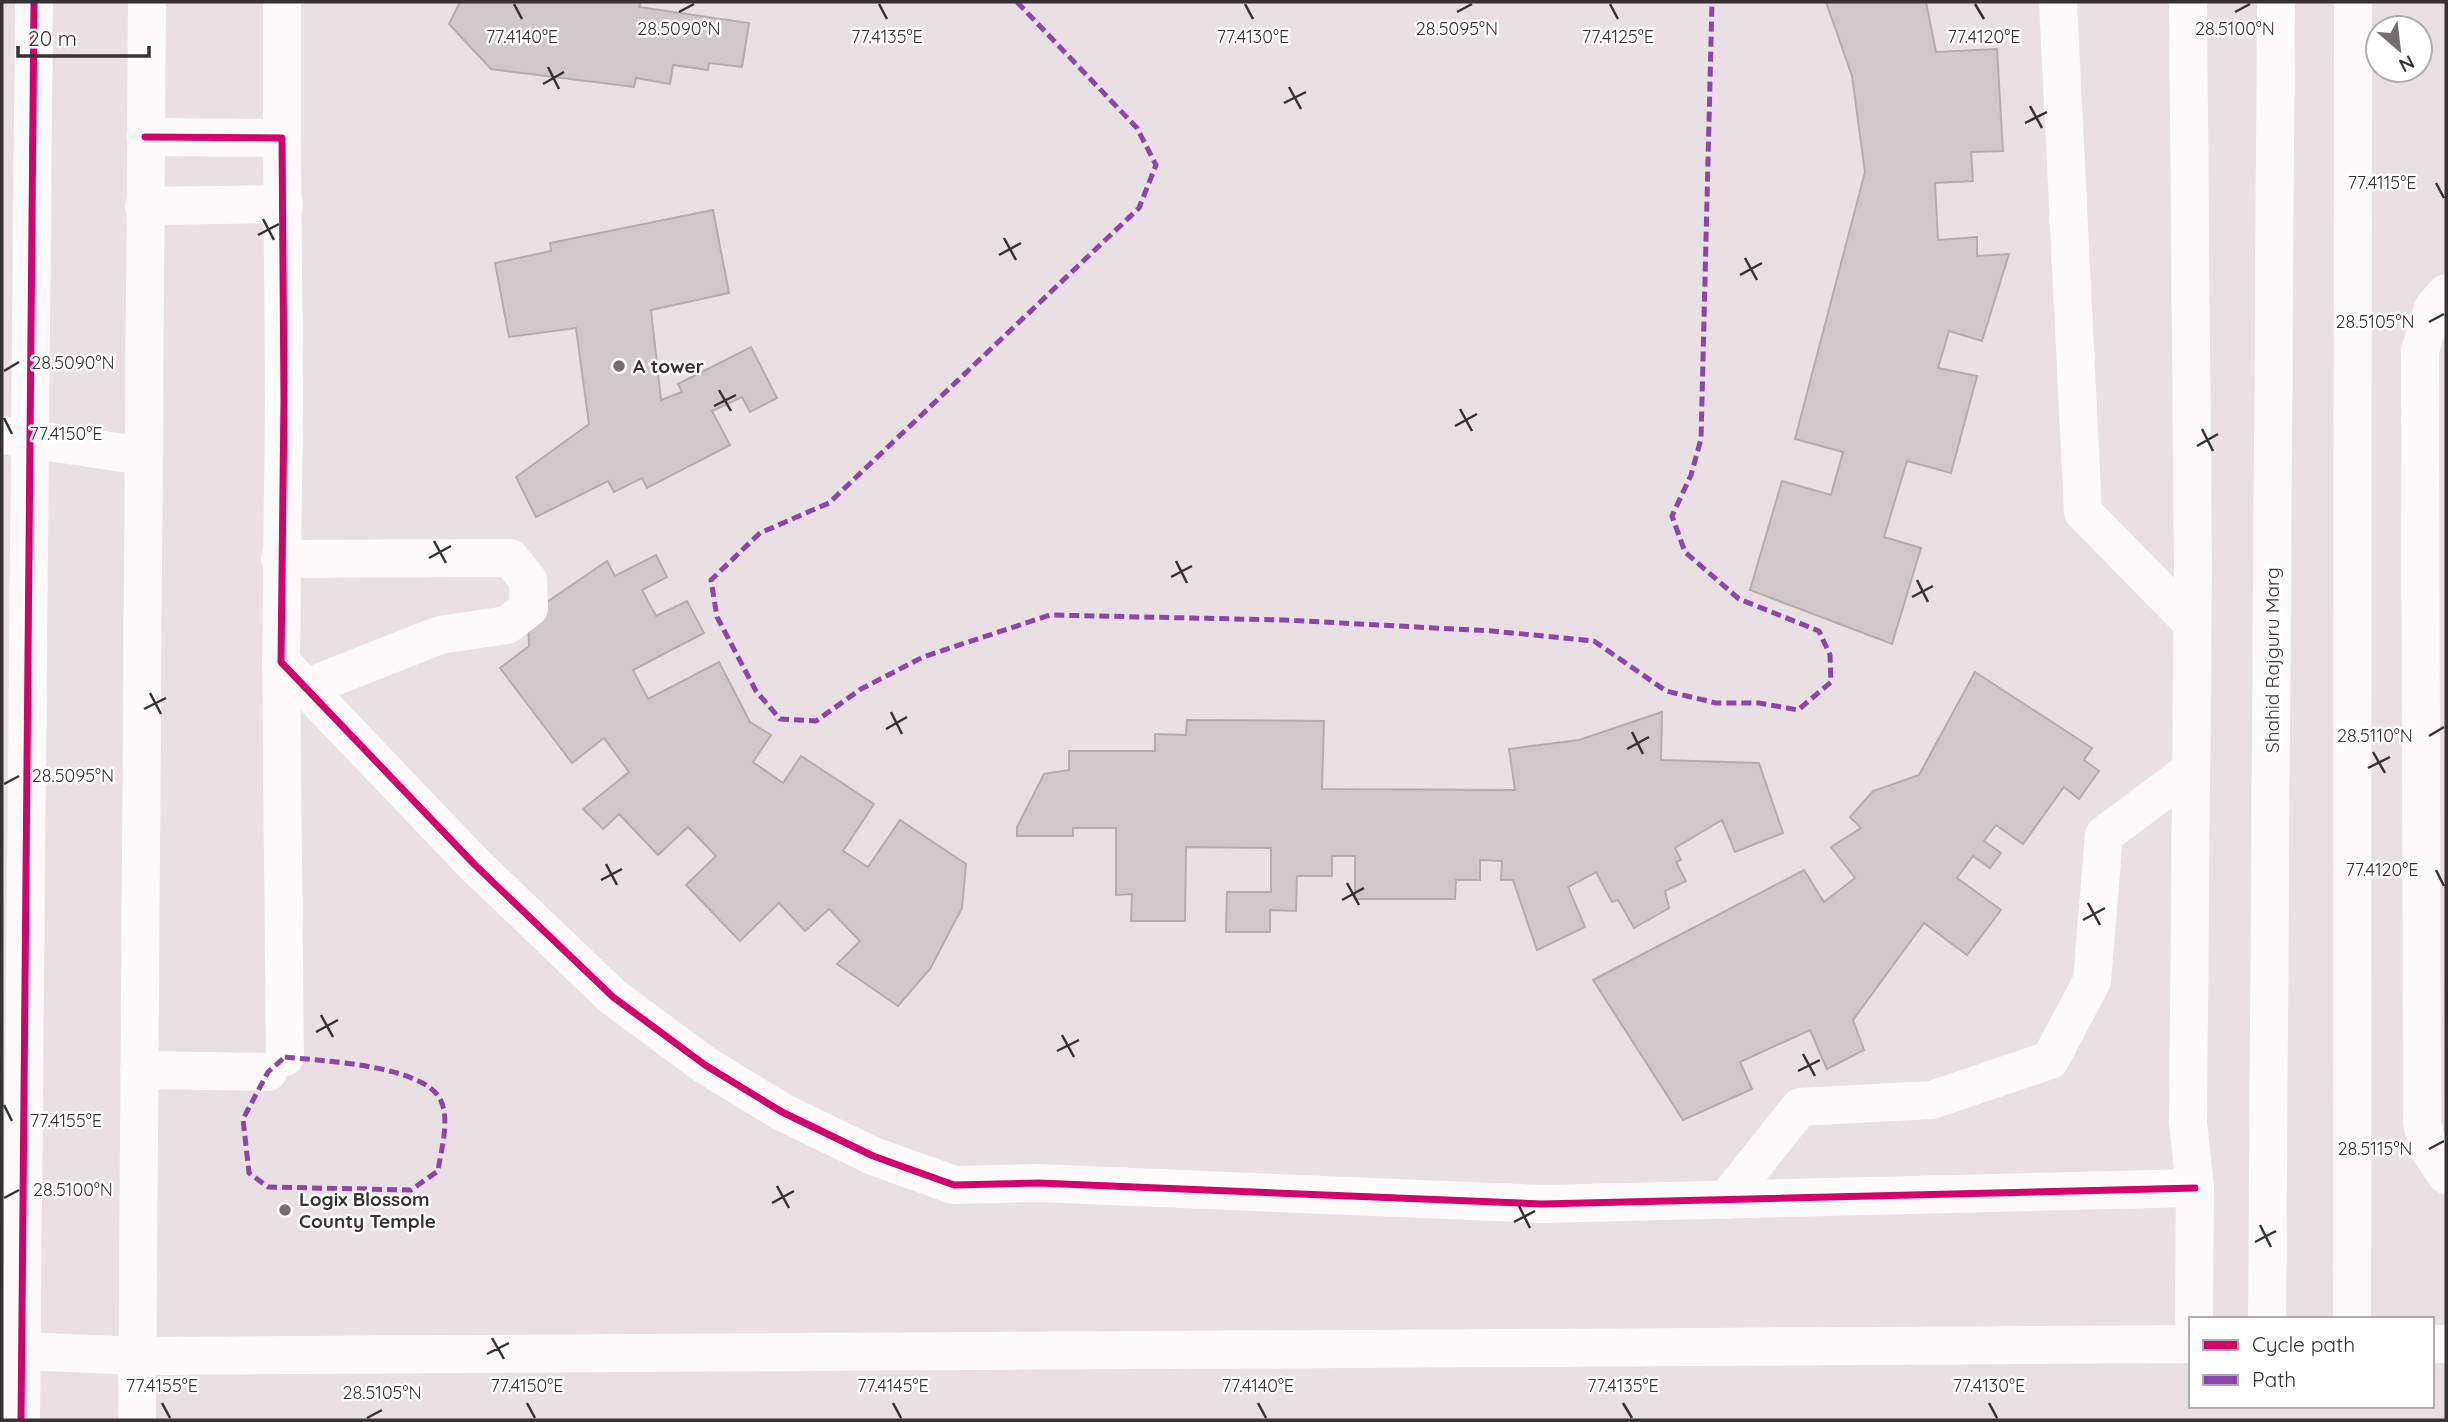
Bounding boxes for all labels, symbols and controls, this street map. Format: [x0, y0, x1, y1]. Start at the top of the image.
scale bar [18, 14, 149, 58]
north arrow [2364, 14, 2434, 84]
text: 28.5090°N [637, 17, 721, 40]
text: 28.5095°N [1416, 17, 1498, 40]
text: 28.5100°N [2195, 17, 2275, 40]
text: 20 m [28, 25, 77, 51]
text: 77.4140°E [486, 25, 558, 48]
text: 77.4135°E [851, 25, 923, 48]
text: 77.4130°E [1217, 25, 1289, 48]
text: 77.4125°E [1582, 25, 1654, 48]
text: 77.4120°E [1948, 25, 2020, 48]
text: N [2395, 50, 2419, 78]
text: 77.4115°E [2348, 171, 2416, 194]
text: 28.5105°N [2335, 310, 2415, 333]
text: 28.5090°N [31, 351, 115, 374]
place label: A tower [633, 354, 704, 378]
marker: A tower [611, 358, 627, 374]
text: 77.4150°E [30, 422, 102, 445]
street label: Shahid Rajguru Marg [2260, 567, 2284, 753]
text: 28.5110°N [2337, 724, 2413, 747]
text: 28.5095°N [32, 764, 114, 787]
text: 77.4120°E [2346, 858, 2418, 881]
text: 77.4155°E [30, 1109, 102, 1132]
text: 28.5115°N [2338, 1137, 2412, 1160]
text: 28.5100°N [33, 1178, 113, 1201]
place label: Logix Blossom County Temple [299, 1187, 436, 1233]
marker: Logix Blossom County Temple [277, 1202, 293, 1218]
legend [2189, 1317, 2434, 1408]
text: Cycle path [2252, 1331, 2355, 1357]
text: Path [2252, 1366, 2296, 1392]
text: 77.4155°E [126, 1374, 198, 1397]
text: 77.4150°E [491, 1374, 563, 1397]
text: 77.4145°E [857, 1374, 929, 1397]
text: 77.4140°E [1222, 1374, 1294, 1397]
text: 77.4135°E [1587, 1374, 1659, 1397]
text: 77.4130°E [1953, 1374, 2025, 1397]
text: 28.5105°N [342, 1381, 422, 1404]

